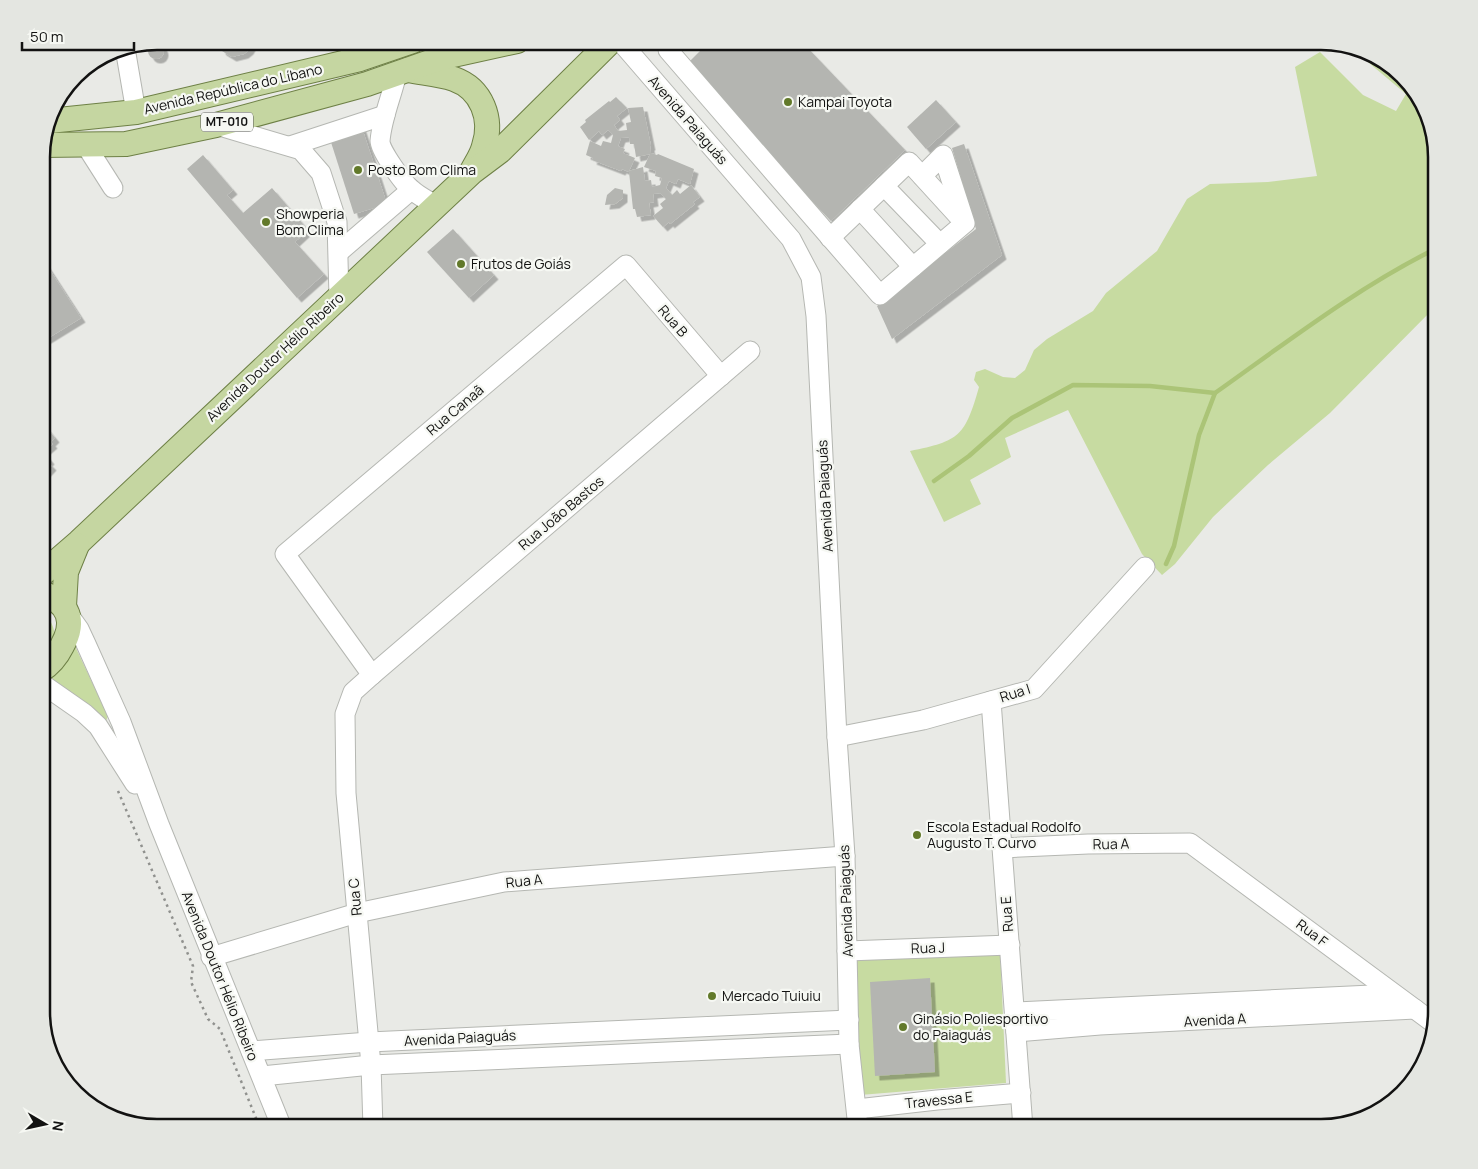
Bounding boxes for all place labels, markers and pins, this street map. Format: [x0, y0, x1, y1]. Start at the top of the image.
place label: Kampai Toyota [798, 92, 892, 111]
marker: Kampai Toyota [782, 96, 794, 108]
place label: Posto Bom Clima [368, 160, 476, 179]
marker: Posto Bom Clima [352, 164, 364, 176]
place label: Showperia Bom Clima [276, 204, 344, 239]
marker: Showperia Bom Clima [260, 216, 272, 228]
place label: Frutos de Goiás [471, 254, 571, 273]
marker: Frutos de Goiás [455, 258, 467, 270]
place label: Escola Estadual Rodolfo Augusto T. Curvo [927, 817, 1081, 852]
marker: Escola Estadual Rodolfo Augusto T. Curvo [911, 829, 923, 841]
place label: Mercado Tuiuiu [722, 986, 821, 1005]
marker: Mercado Tuiuiu [706, 990, 718, 1002]
place label: Ginásio Poliesportivo do Paiaguás [913, 1009, 1048, 1044]
marker: Ginásio Poliesportivo do Paiaguás [897, 1021, 909, 1033]

